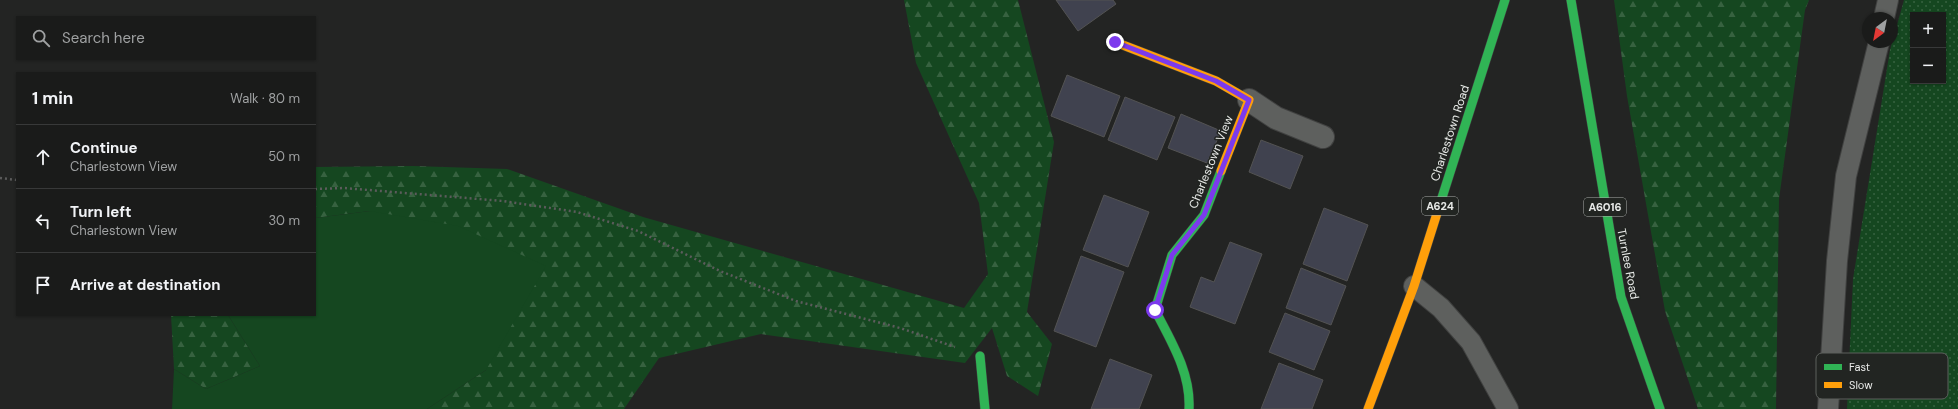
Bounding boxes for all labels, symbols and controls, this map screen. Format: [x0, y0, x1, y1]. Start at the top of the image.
north arrow [1862, 12, 1898, 48]
map controls [1910, 12, 1946, 84]
button: + [1910, 12, 1946, 48]
search box [16, 16, 316, 60]
icon: search [30, 27, 52, 49]
text: Search here [62, 28, 145, 48]
route end [1106, 33, 1124, 51]
button: − [1910, 48, 1946, 84]
street label: Charlestown Road [1427, 83, 1473, 183]
text: 1 min [32, 87, 73, 109]
text: Walk · 80 m [230, 90, 300, 107]
street label: Charlestown View [1185, 113, 1237, 211]
text: Continue [70, 138, 138, 158]
icon: ahead [32, 146, 54, 168]
text: 50 m [268, 148, 300, 165]
text: Charlestown View [70, 158, 177, 175]
road number: A624 [1422, 197, 1458, 215]
road number: A6016 [1584, 198, 1626, 216]
text: Turn left [70, 202, 131, 222]
icon: left [32, 210, 54, 232]
text: 30 m [268, 212, 300, 229]
text: Charlestown View [70, 222, 177, 239]
street label: Turnlee Road [1613, 227, 1643, 301]
icon: arrive [32, 274, 54, 296]
text: Arrive at destination [70, 275, 221, 295]
route start [1146, 301, 1164, 319]
legend [1816, 353, 1948, 399]
text: Fast [1849, 360, 1870, 374]
text: Slow [1849, 378, 1873, 392]

